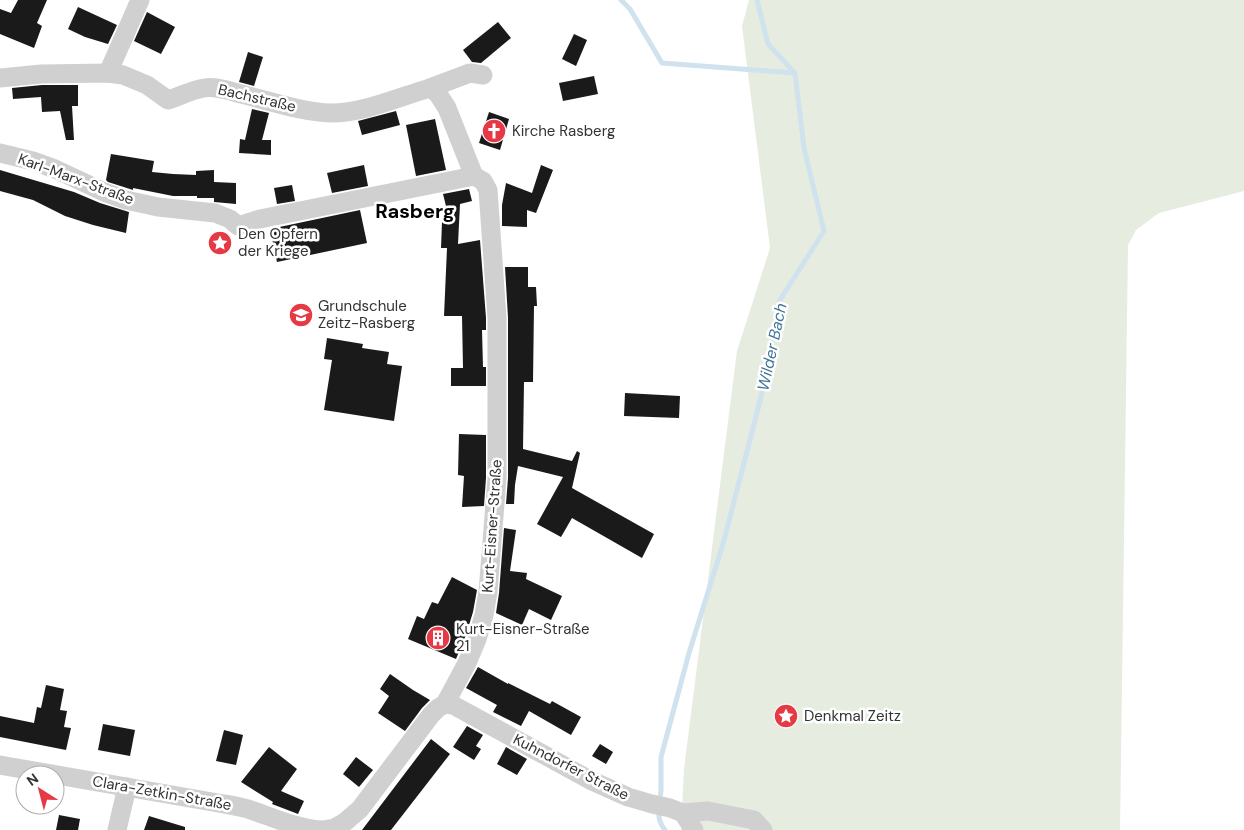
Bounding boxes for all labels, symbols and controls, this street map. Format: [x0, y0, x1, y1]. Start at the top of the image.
street label: Bachstraße [216, 79, 298, 117]
church icon: Kirche Rasberg [481, 118, 507, 144]
place label: Kirche Rasberg [512, 121, 615, 141]
street label: Karl-Marx-Straße [15, 149, 137, 209]
district label: Rasberg [375, 198, 455, 224]
place label: Den Opfern der Kriege [238, 224, 318, 261]
place icon: Den Opfern der Kriege [207, 230, 233, 256]
place label: Grundschule Zeitz-Rasberg [318, 296, 415, 333]
water label: Wilder Bach [752, 301, 792, 393]
school or university icon: Grundschule Zeitz-Rasberg [288, 302, 314, 328]
street label: Kurt-Eisner-Straße [477, 459, 507, 593]
place label: Kurt-Eisner-Straße 21 [456, 619, 590, 656]
building icon: Kurt-Eisner-Straße 21 [425, 625, 451, 651]
place icon: Denkmal Zeitz [773, 703, 799, 729]
place label: Denkmal Zeitz [804, 706, 901, 726]
street label: Kuhndorfer Straße [510, 729, 632, 805]
north arrow [15, 765, 65, 815]
text: N [23, 769, 42, 790]
street label: Clara-Zetkin-Straße [91, 771, 233, 815]

